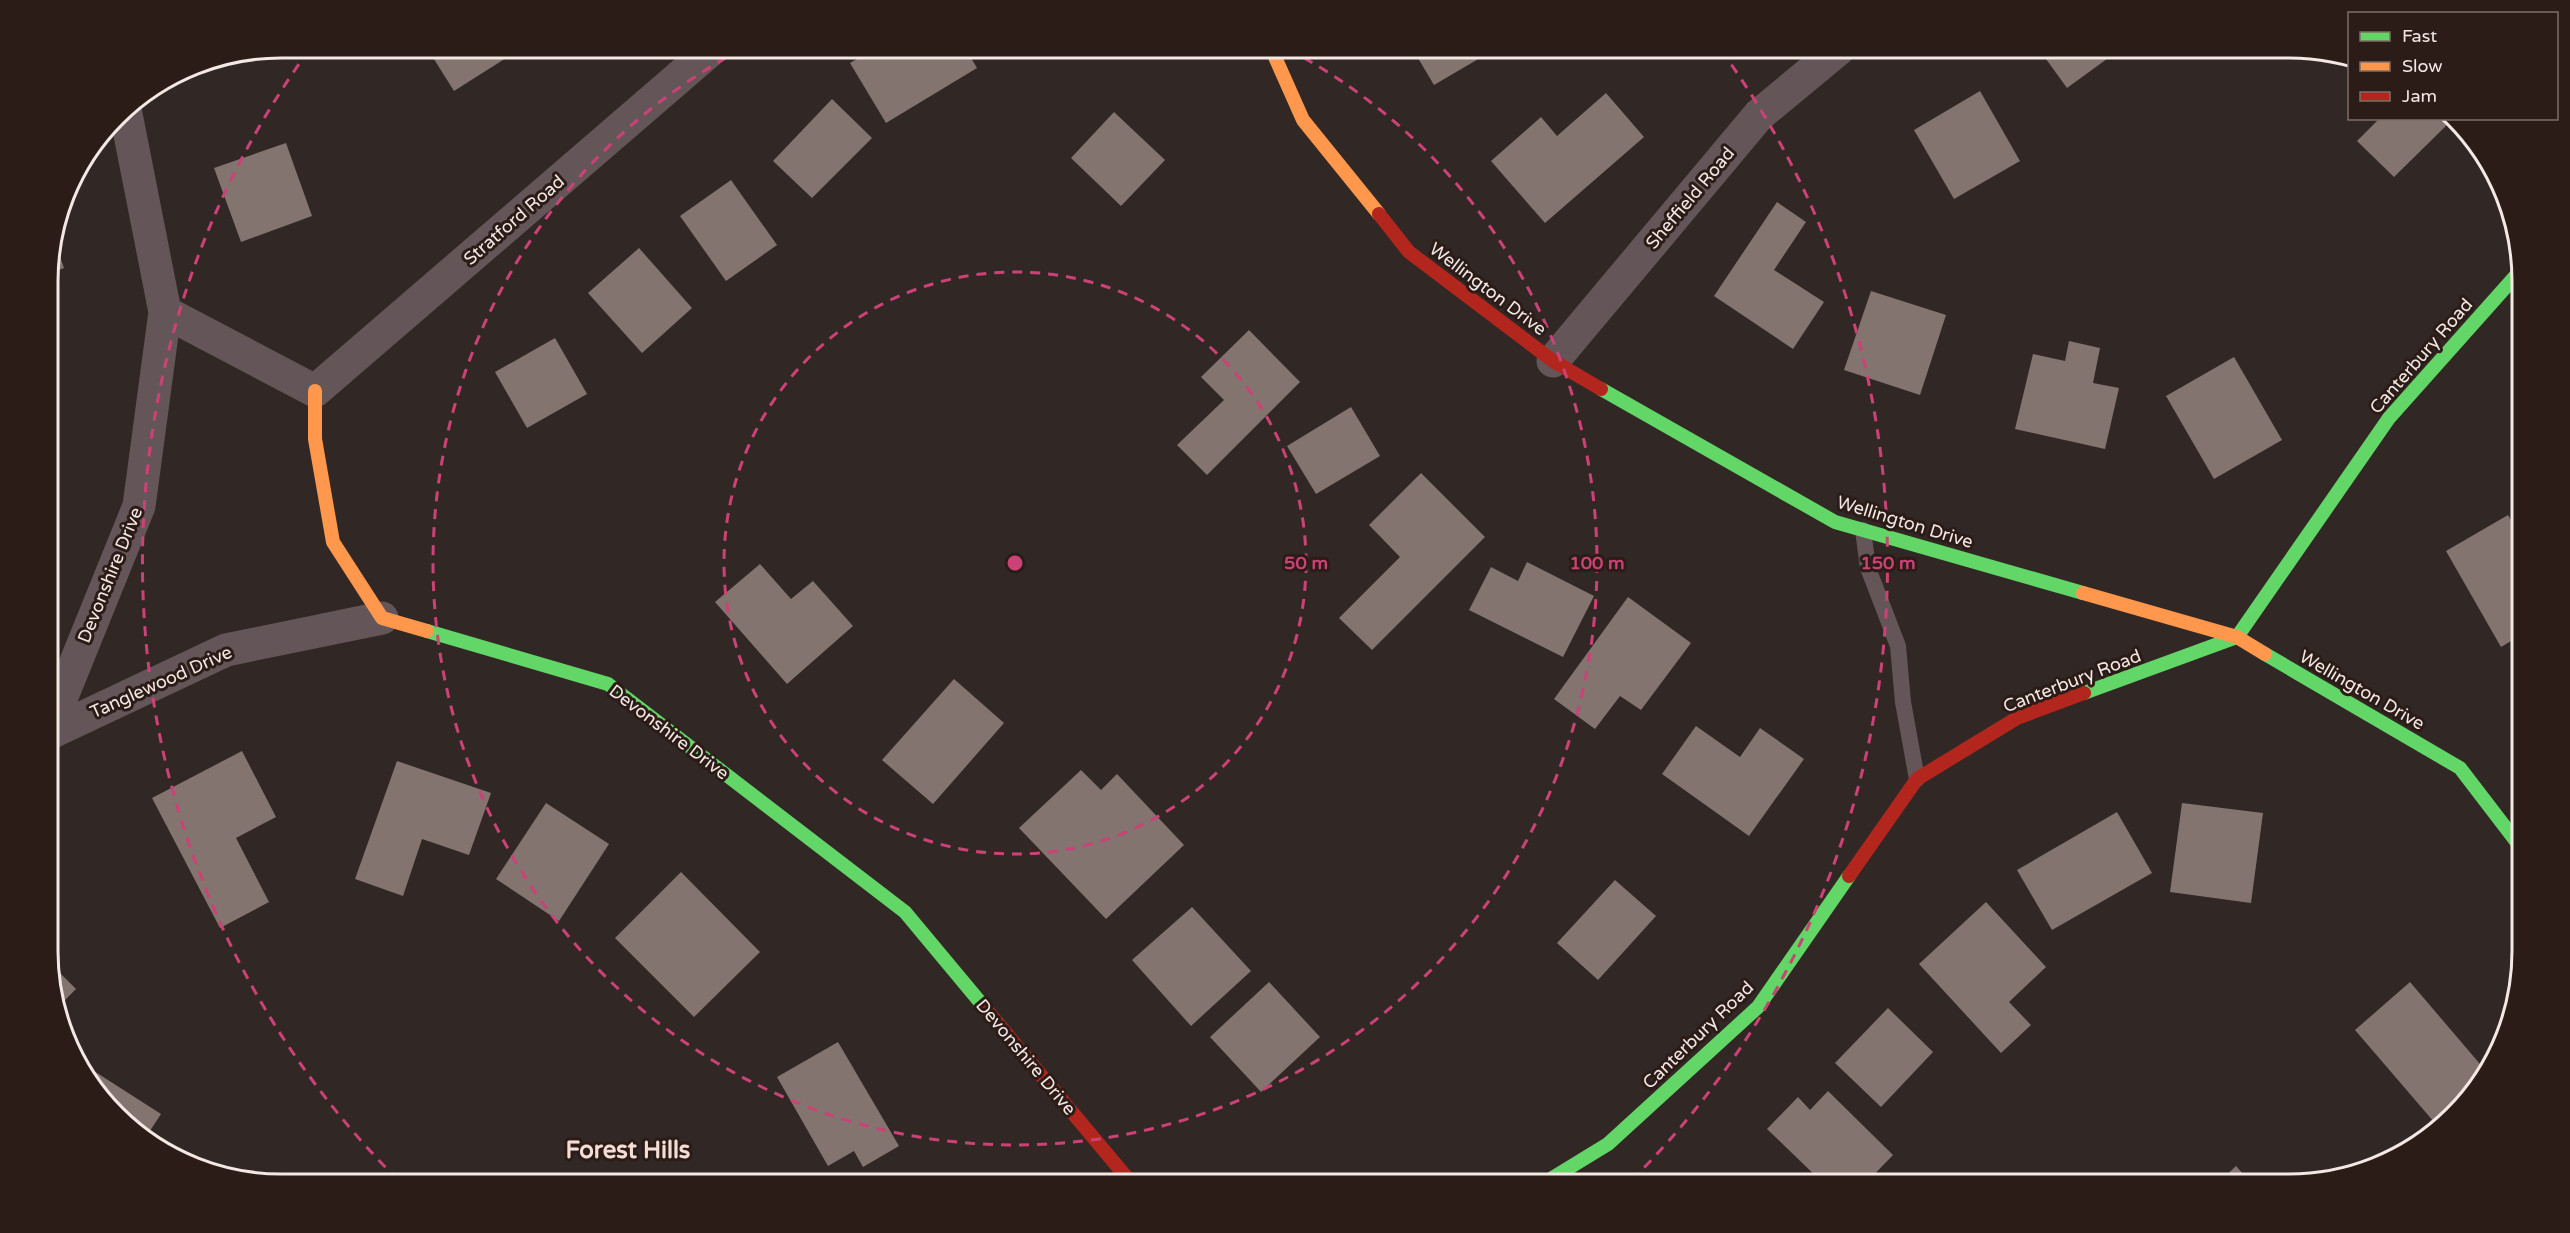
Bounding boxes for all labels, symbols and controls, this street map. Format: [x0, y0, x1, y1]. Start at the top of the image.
legend [2348, 12, 2558, 120]
text: Fast [2402, 25, 2437, 47]
text: Slow [2402, 55, 2443, 77]
text: Jam [2402, 85, 2437, 107]
street label: Sheffield Road [1641, 142, 1739, 254]
street label: Stratford Road [459, 170, 569, 270]
street label: Wellington Drive [1425, 238, 1551, 340]
street label: Canterbury Road [2365, 294, 2477, 418]
street label: Wellington Drive [1834, 491, 1976, 553]
street label: Devonshire Drive [73, 504, 147, 646]
text: 50 m [1284, 552, 1328, 574]
text: 100 m [1569, 552, 1625, 574]
text: 150 m [1860, 552, 1916, 574]
centre of rings [1005, 553, 1025, 573]
street label: Tanglewood Drive [87, 641, 235, 723]
street label: Canterbury Road [2000, 645, 2144, 717]
street label: Wellington Drive [2295, 645, 2429, 735]
street label: Devonshire Drive [605, 680, 733, 784]
street label: Canterbury Road [1638, 976, 1758, 1094]
street label: Devonshire Drive [971, 995, 1081, 1119]
district label: Forest Hills [566, 1136, 690, 1165]

